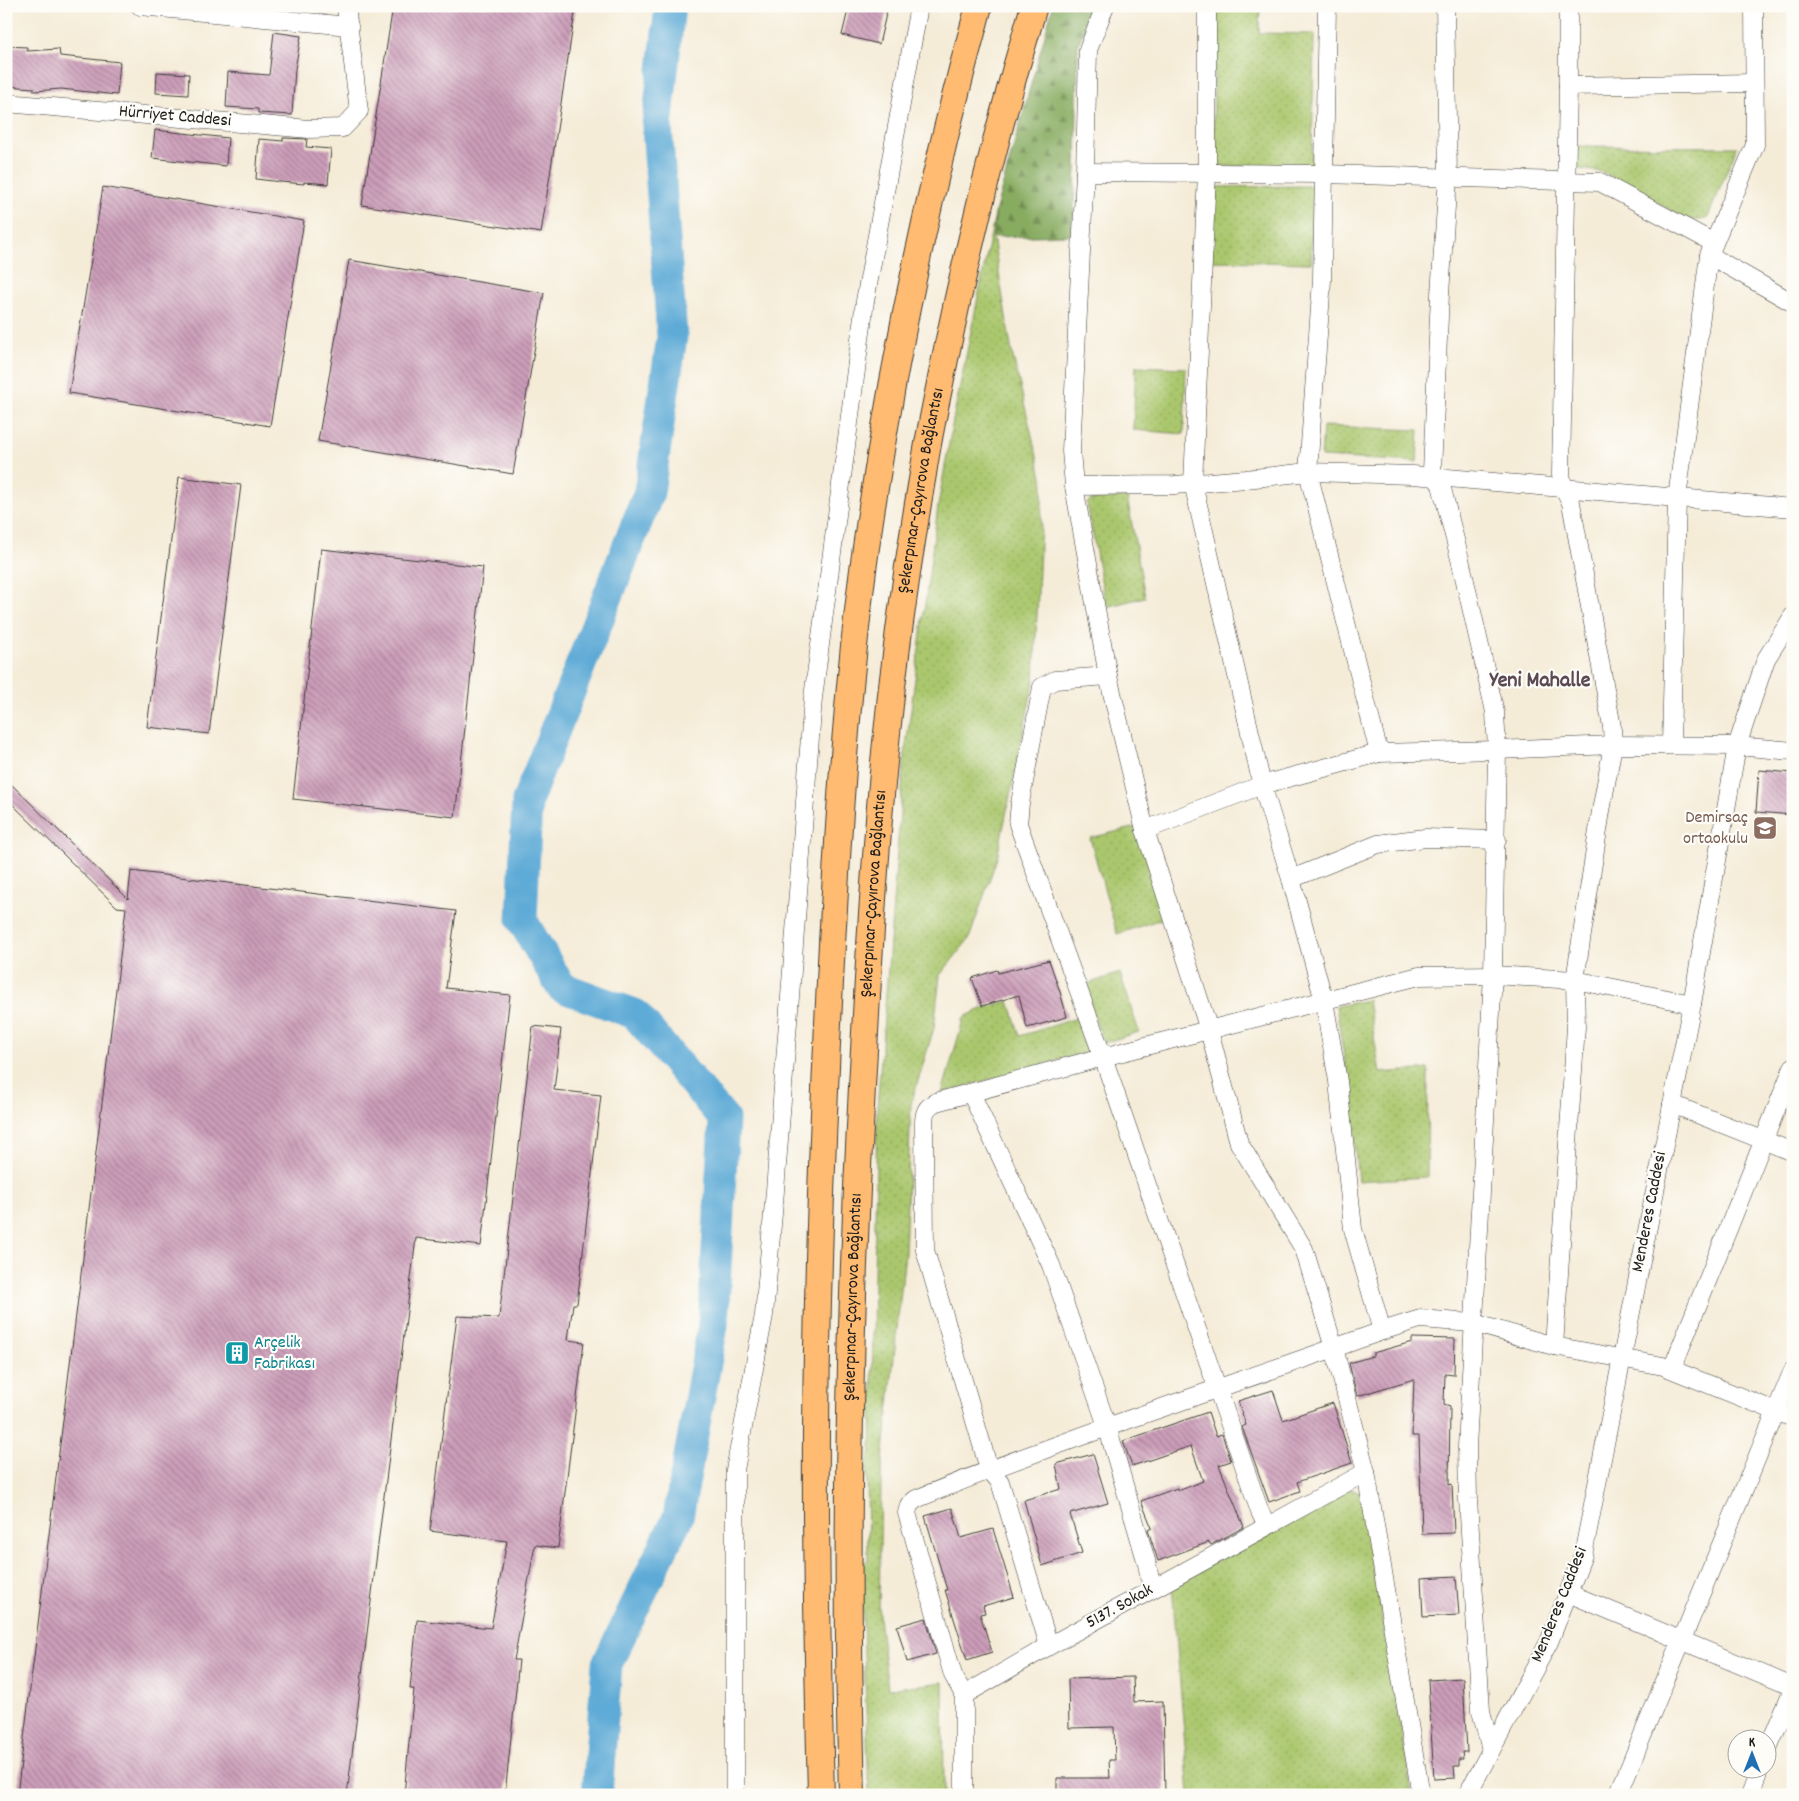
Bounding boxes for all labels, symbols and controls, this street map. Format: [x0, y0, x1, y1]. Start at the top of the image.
street label: Hürriyet Caddesi [118, 100, 232, 134]
street label: Şekerpınar-Çayırova Bağlantısı [892, 386, 951, 595]
district label: Yeni Mahalle [1489, 666, 1591, 697]
street label: Şekerpınar-Çayırova Bağlantısı [854, 789, 894, 998]
place label: Demirsaç ortaokulu [1683, 806, 1748, 852]
school or university icon: Demirsaç ortaokulu [1752, 815, 1778, 841]
street label: Menderes Caddesi [1626, 1150, 1674, 1274]
street label: Şekerpınar-Çayırova Bağlantısı [838, 1193, 869, 1401]
place label: Arçelik Fabrikası [254, 1331, 315, 1377]
building icon: Arçelik Fabrikası [224, 1340, 250, 1366]
street label: Menderes Caddesi [1525, 1544, 1595, 1666]
street label: 5137. Sokak [1082, 1578, 1158, 1636]
north arrow [1726, 1728, 1776, 1778]
text: K [1749, 1733, 1756, 1753]

